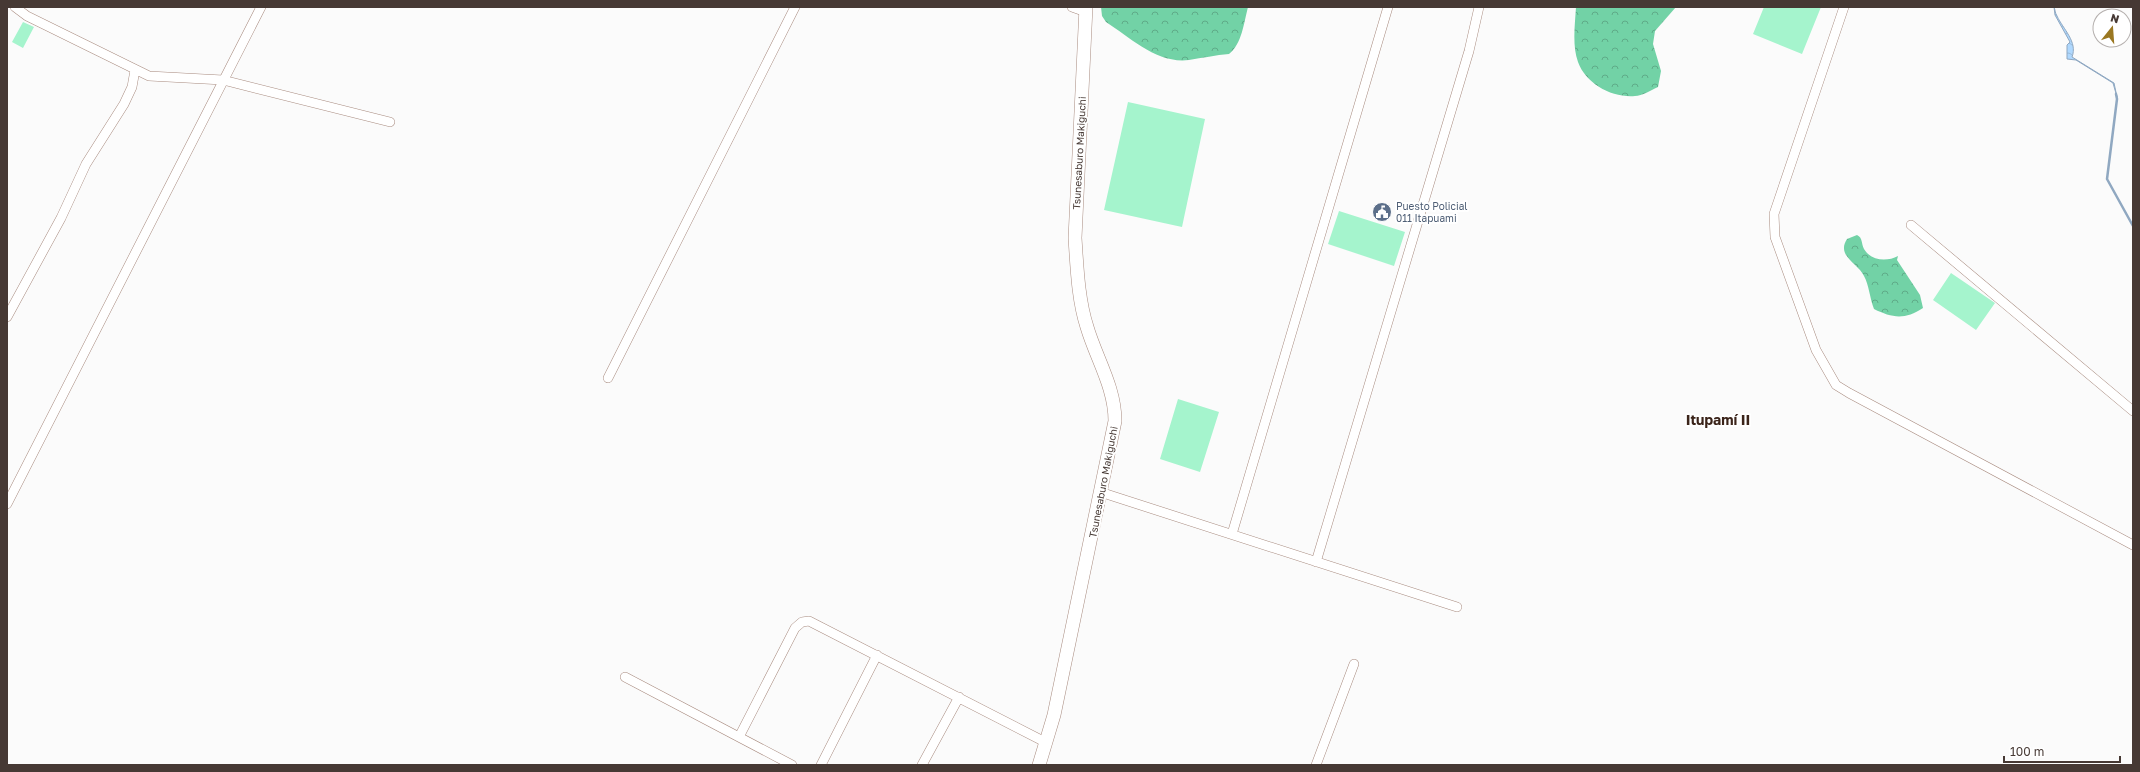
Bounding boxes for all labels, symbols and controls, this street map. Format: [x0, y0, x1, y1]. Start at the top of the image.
north arrow [2092, 8, 2132, 48]
text: N [2109, 11, 2121, 25]
street label: Tsunesaburo Makiguchi [1070, 96, 1088, 210]
place label: Puesto Policial 011 Itapuami [1396, 200, 1468, 224]
public building icon: Puesto Policial 011 Itapuami [1371, 201, 1393, 223]
district label: Itupamí II [1686, 411, 1750, 428]
street label: Tsunesaburo Makiguchi [1086, 425, 1120, 539]
scale bar [2004, 738, 2120, 764]
text: 100 m [2010, 744, 2044, 759]

